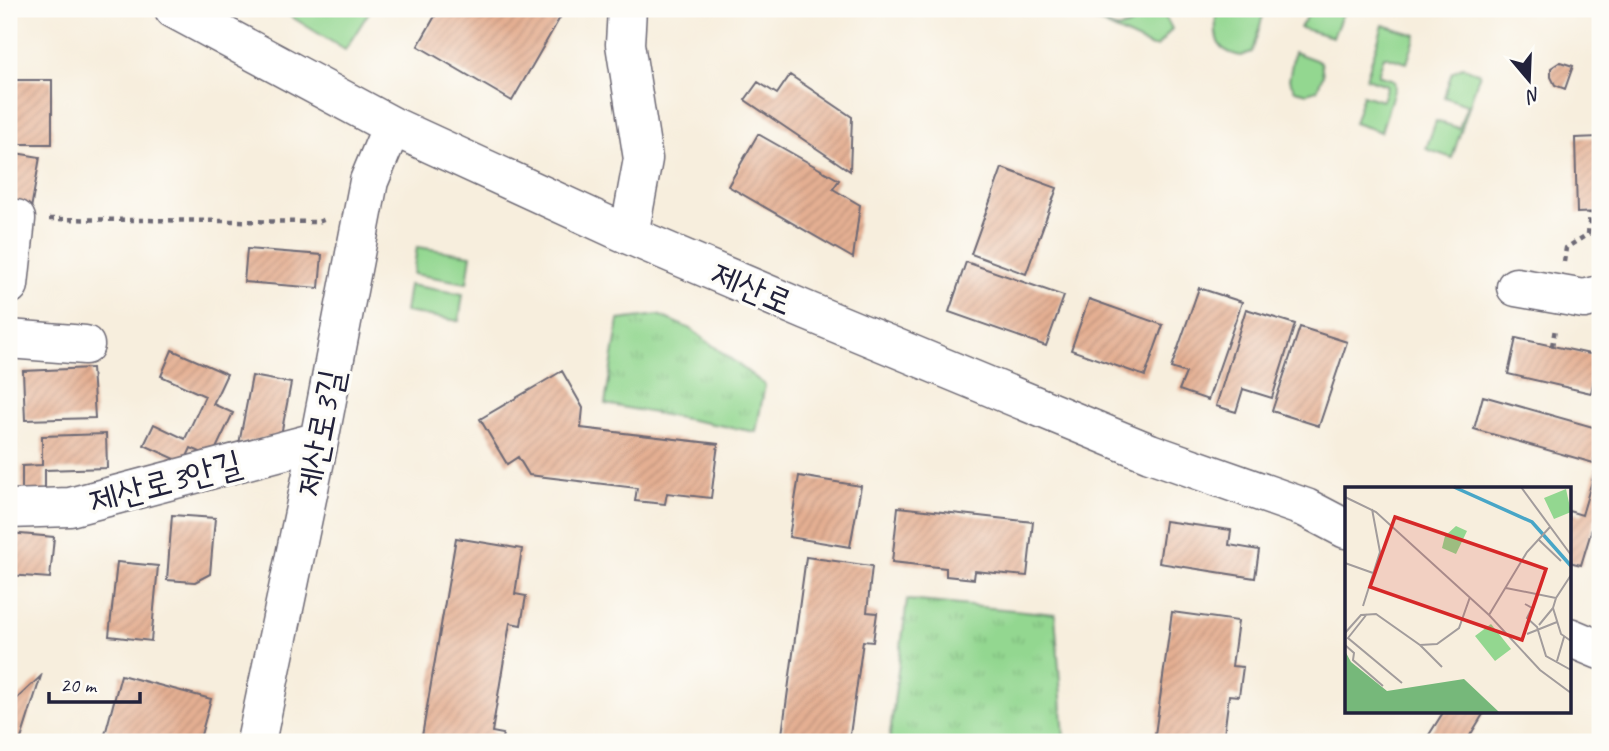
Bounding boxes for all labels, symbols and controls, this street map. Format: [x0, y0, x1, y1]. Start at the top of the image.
north arrow [1494, 46, 1564, 116]
text: N [1522, 82, 1544, 109]
street label: 제산로 [704, 251, 800, 325]
street label: 제산로3길 [286, 366, 354, 500]
street label: 제산로3안길 [84, 440, 246, 524]
inset map [1345, 487, 1570, 712]
scale bar [49, 660, 140, 704]
text: 20 m [60, 672, 98, 698]

